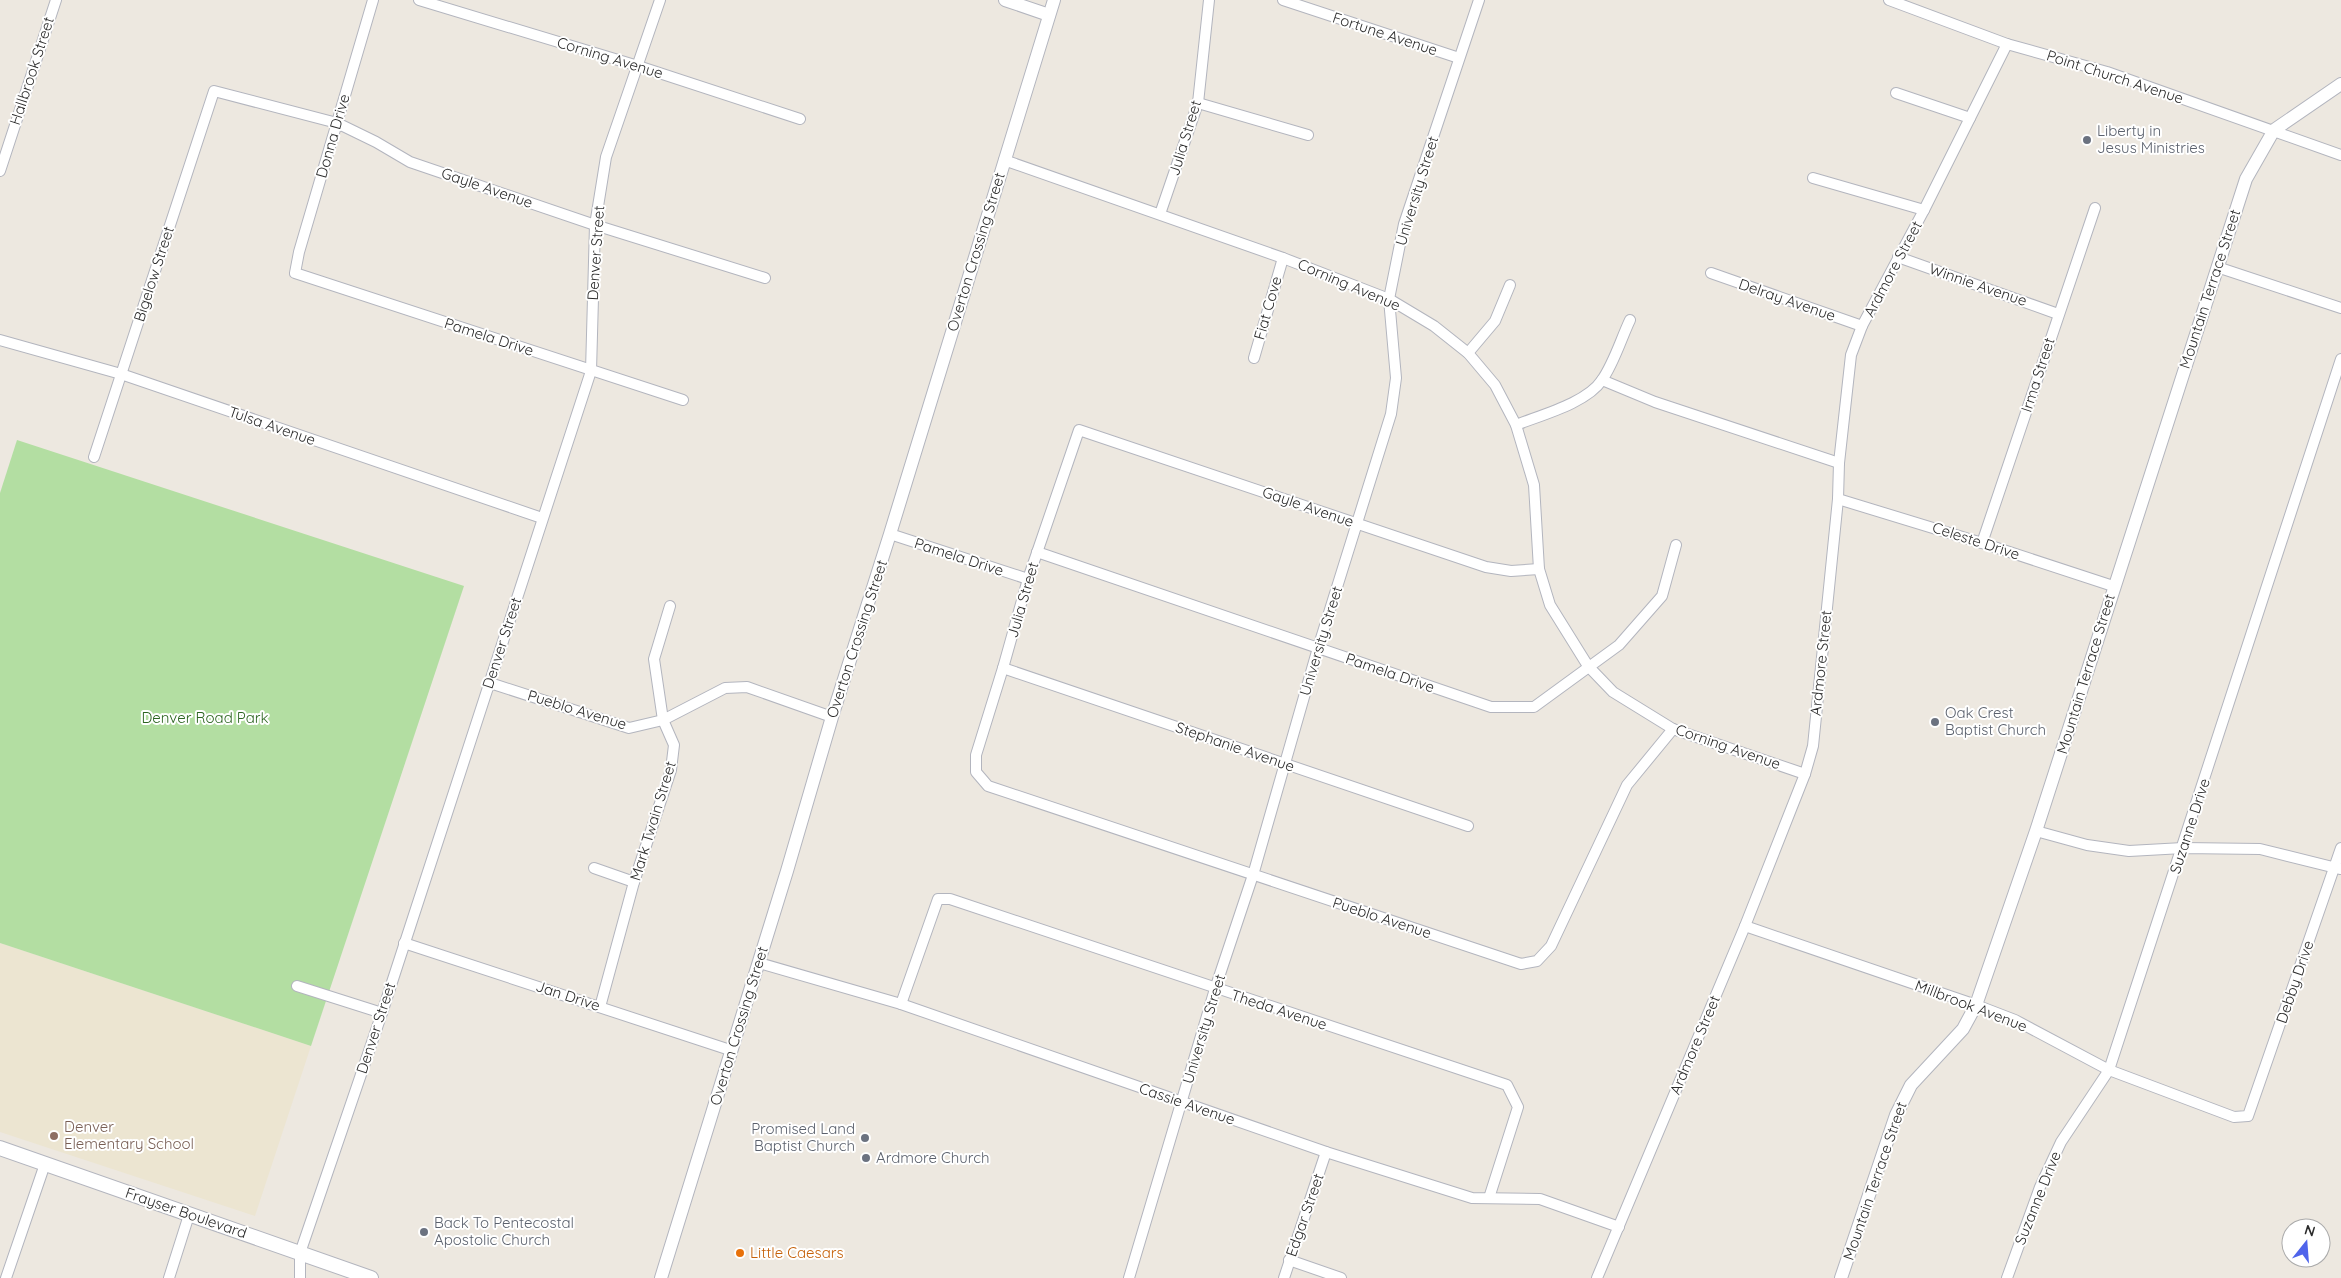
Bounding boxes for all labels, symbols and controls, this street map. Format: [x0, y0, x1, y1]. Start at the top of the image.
street label: Fortune Avenue [1330, 8, 1440, 59]
street label: Hallbrook Street [5, 14, 58, 127]
street label: Corning Avenue [555, 32, 665, 83]
street label: Point Church Avenue [2044, 45, 2186, 108]
street label: Donna Drive [311, 92, 354, 180]
street label: Julia Street [1164, 98, 1205, 178]
place label: Liberty in Jesus Ministries [2097, 121, 2205, 157]
street label: University Street [1391, 134, 1442, 248]
marker: Liberty in Jesus Ministries [2081, 134, 2093, 146]
street label: Gayle Avenue [439, 163, 535, 212]
street label: Overton Crossing Street [942, 170, 1009, 334]
street label: Denver Street [583, 205, 608, 301]
street label: Mountain Terrace Street [2175, 207, 2244, 371]
street label: Ardmore Street [1859, 218, 1926, 320]
street label: Bigelow Street [129, 224, 178, 324]
street label: Corning Avenue [1295, 254, 1404, 315]
street label: Winnie Avenue [1927, 259, 2030, 310]
street label: Fiat Cove [1249, 274, 1286, 342]
street label: Delray Avenue [1736, 274, 1838, 325]
street label: Pamela Drive [442, 313, 536, 360]
street label: Irma Street [2017, 335, 2059, 415]
street label: Tulsa Avenue [226, 402, 318, 449]
street label: Gayle Avenue [1260, 482, 1356, 531]
street label: Celeste Drive [1930, 517, 2022, 564]
street label: Pamela Drive [912, 533, 1006, 580]
street label: Overton Crossing Street [822, 557, 891, 720]
street label: Julia Street [1003, 560, 1042, 640]
street label: University Street [1295, 584, 1346, 698]
street label: Mountain Terrace Street [2052, 592, 2119, 756]
street label: Denver Street [478, 595, 525, 691]
street label: Ardmore Street [1806, 609, 1835, 717]
street label: Pamela Drive [1343, 648, 1437, 697]
street label: Pueblo Avenue [525, 685, 629, 734]
place label: Oak Crest Baptist Church [1945, 703, 2046, 739]
park label: Denver Road Park [141, 708, 269, 727]
marker: Oak Crest Baptist Church [1929, 716, 1941, 728]
street label: Stephanie Avenue [1173, 717, 1297, 776]
street label: Corning Avenue [1673, 720, 1783, 773]
street label: Mark Twain Street [625, 759, 680, 883]
street label: Suzanne Drive [2165, 776, 2214, 876]
street label: Pueblo Avenue [1330, 893, 1434, 942]
street label: Debby Drive [2271, 938, 2318, 1026]
street label: Overton Crossing Street [705, 944, 772, 1108]
street label: University Street [1178, 972, 1229, 1086]
street label: Millbrook Avenue [1912, 975, 2030, 1036]
street label: Jan Drive [534, 976, 603, 1015]
street label: Denver Street [352, 980, 399, 1076]
street label: Theda Avenue [1229, 985, 1329, 1034]
street label: Ardmore Street [1665, 992, 1724, 1097]
street label: Cassie Avenue [1137, 1078, 1238, 1129]
street label: Mountain Terrace Street [1838, 1099, 1911, 1263]
place label: Denver Elementary School [64, 1117, 194, 1153]
place label: Promised Land Baptist Church [751, 1119, 855, 1155]
marker: Denver Elementary School [48, 1130, 60, 1142]
marker: Promised Land Baptist Church [859, 1132, 871, 1144]
place label: Ardmore Church [876, 1148, 990, 1167]
street label: Suzanne Drive [2010, 1148, 2065, 1247]
marker: Ardmore Church [860, 1152, 872, 1164]
street label: Edgar Street [1281, 1171, 1328, 1259]
street label: Frayser Boulevard [123, 1183, 249, 1242]
place label: Back To Pentecostal Apostolic Church [434, 1213, 574, 1249]
north arrow [2281, 1218, 2331, 1268]
text: N [2302, 1220, 2317, 1241]
marker: Back To Pentecostal Apostolic Church [418, 1226, 430, 1238]
place label: Little Caesars [750, 1243, 844, 1262]
marker: Little Caesars [734, 1247, 746, 1259]

